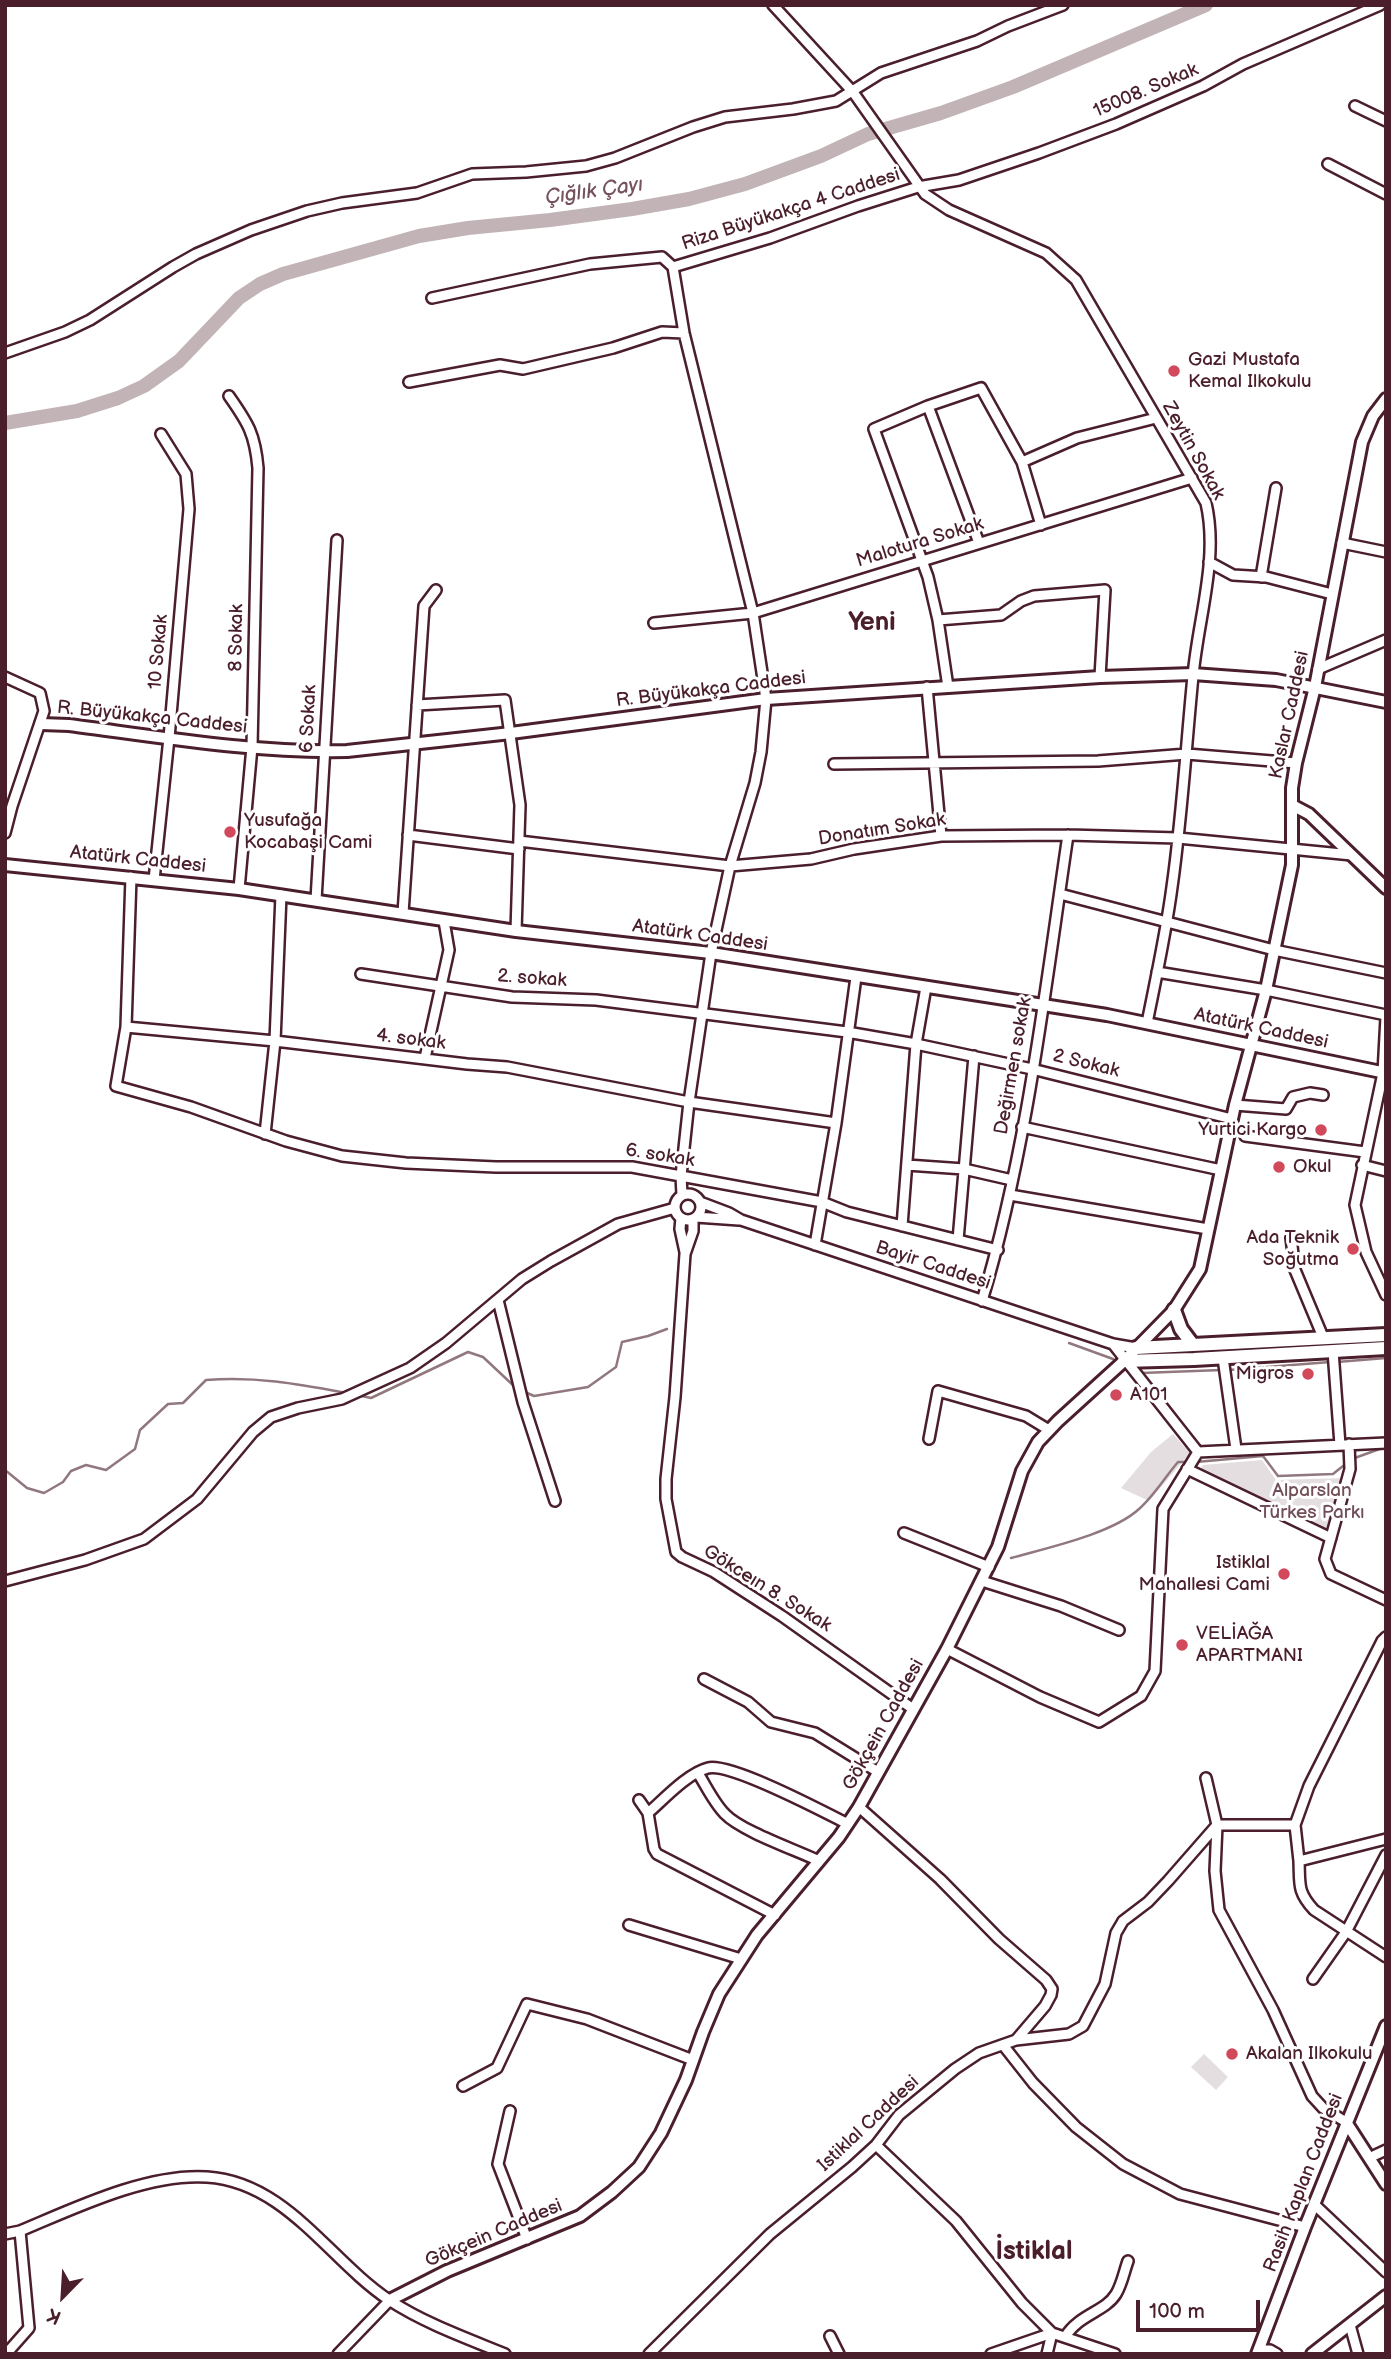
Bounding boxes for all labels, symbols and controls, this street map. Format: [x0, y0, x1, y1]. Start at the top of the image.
street label: 15008. Sokak [1090, 59, 1202, 123]
street label: Riza Büyükakça 4 Caddesi [679, 164, 903, 256]
water label: Çığlık Çayı [543, 173, 645, 211]
place label: Gazi Mustafa Kemal Ilkokulu [1188, 349, 1312, 393]
marker: Gazi Mustafa Kemal Ilkokulu [1166, 363, 1182, 379]
street label: Zeytin Sokak [1157, 398, 1229, 504]
street label: Malotura Sokak [854, 513, 986, 573]
street label: 8 Sokak [225, 604, 249, 672]
district label: Yeni [848, 607, 896, 639]
street label: 10 Sokak [144, 614, 174, 690]
street label: Kaslar Caddesi [1265, 649, 1315, 781]
street label: R. Büyükakça Caddesi [615, 667, 807, 713]
street label: 6 Sokak [296, 684, 322, 754]
street label: R. Büyükakça Caddesi [56, 697, 248, 739]
street label: Donatım Sokak [817, 809, 947, 851]
place label: Yusufağa Kocabaşi Cami [244, 810, 373, 854]
marker: Yusufağa Kocabaşi Cami [222, 824, 238, 840]
street label: Atatürk Caddesi [69, 842, 207, 878]
street label: Atatürk Caddesi [631, 915, 769, 957]
street label: 2. sokak [497, 965, 567, 993]
street label: Değirmen sokak [991, 995, 1037, 1137]
street label: Atatürk Caddesi [1192, 1004, 1330, 1054]
street label: 4. sokak [375, 1024, 447, 1056]
street label: 2 Sokak [1050, 1045, 1122, 1083]
place label: Yurtici Kargo [1198, 1119, 1307, 1141]
marker: Yurtici Kargo [1313, 1122, 1329, 1138]
street label: 6. sokak [624, 1139, 696, 1173]
place label: Okul [1293, 1156, 1331, 1178]
marker: Okul [1271, 1159, 1287, 1175]
place label: Ada Teknik Soğutma [1247, 1227, 1339, 1271]
street label: Bayir Caddesi [872, 1237, 994, 1295]
marker: Ada Teknik Soğutma [1345, 1241, 1361, 1257]
place label: Migros [1236, 1363, 1294, 1385]
marker: Migros [1300, 1366, 1316, 1382]
place label: A101 [1130, 1384, 1167, 1406]
marker: A101 [1108, 1387, 1124, 1403]
park label: Alparslan Türkes Parkı [1260, 1480, 1364, 1524]
street label: Gökceın 8. Sokak [699, 1540, 835, 1638]
place label: Istiklal Mahallesi Cami [1139, 1552, 1270, 1596]
marker: Istiklal Mahallesi Cami [1276, 1566, 1292, 1582]
place label: VELİAĞA APARTMANI [1196, 1623, 1303, 1667]
marker: VELİAĞA APARTMANI [1174, 1637, 1190, 1653]
street label: Gökçein Caddesi [838, 1655, 930, 1795]
place label: Akalan Ilkokulu [1246, 2043, 1373, 2065]
marker: Akalan Ilkokulu [1224, 2046, 1240, 2062]
street label: Istiklal Caddesi [814, 2071, 924, 2177]
street label: Rasih Kaplan Caddesi [1259, 2090, 1349, 2276]
street label: Gökçein Caddesi [422, 2195, 566, 2273]
district label: İstiklal [995, 2236, 1073, 2268]
north arrow [28, 2261, 98, 2331]
scale bar [1139, 2286, 1263, 2330]
text: 100 m [1149, 2299, 1205, 2324]
text: K [44, 2303, 65, 2329]

